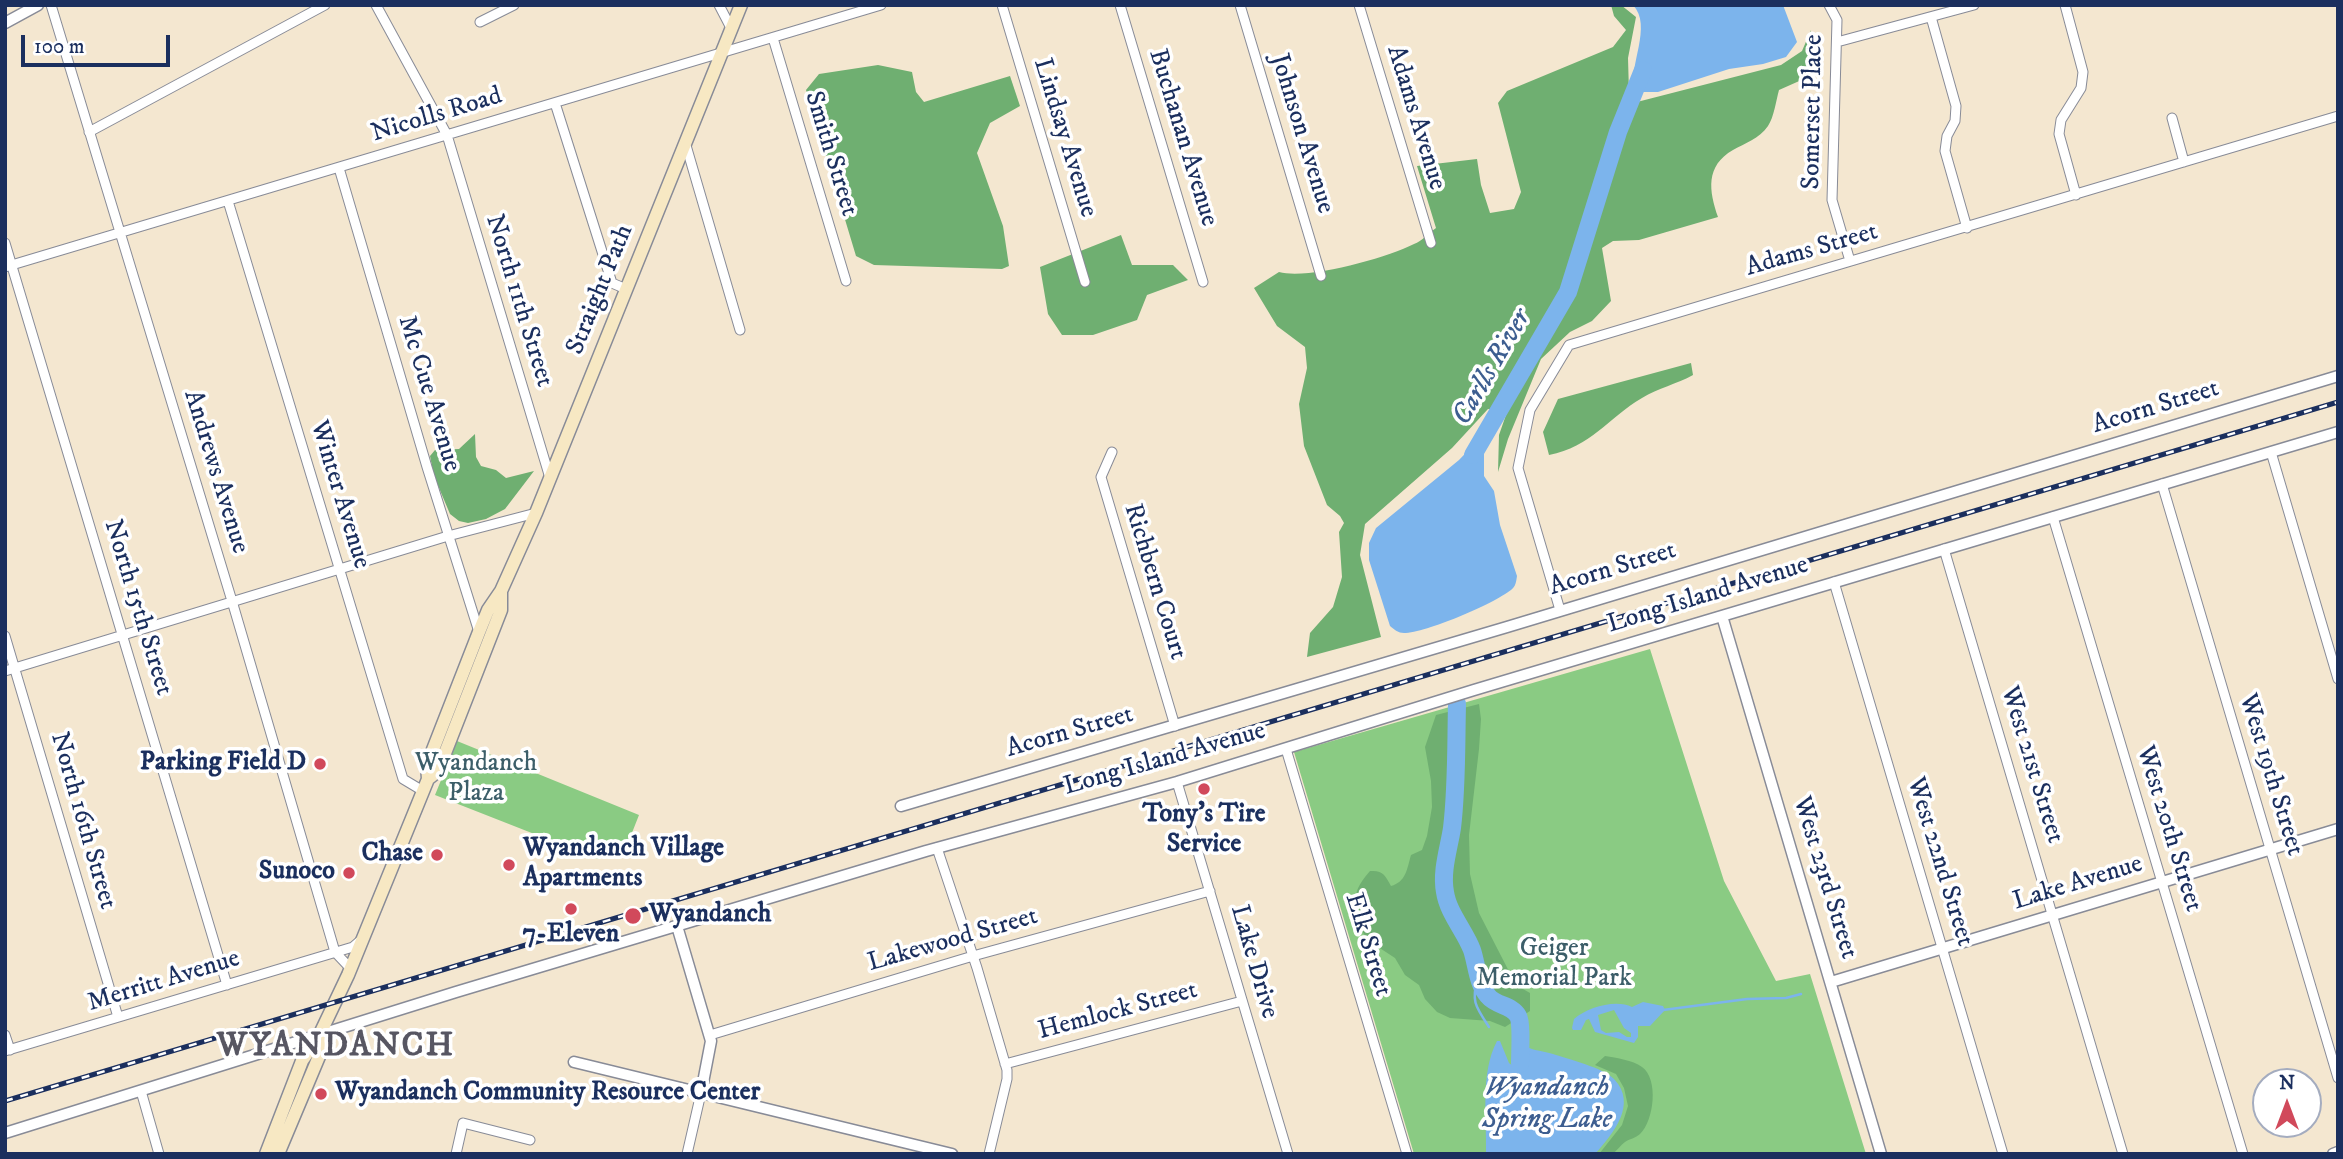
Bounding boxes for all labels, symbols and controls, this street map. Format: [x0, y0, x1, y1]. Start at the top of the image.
scale bar [24, 21, 173, 65]
text: 100 m [34, 34, 85, 60]
street label: Somerset Place [1797, 34, 1831, 190]
street label: Adams Avenue [1378, 42, 1452, 194]
street label: Buchanan Avenue [1140, 46, 1224, 230]
street label: Johnson Avenue [1262, 51, 1340, 217]
street label: Lindsay Avenue [1025, 55, 1103, 221]
street label: Nicolls Road [368, 81, 506, 151]
street label: Smith Street [796, 88, 864, 220]
street label: North 11th Street [477, 211, 559, 391]
street label: Adams Street [1742, 217, 1882, 285]
street label: Straight Path [561, 220, 641, 360]
water label: Carlls River [1446, 304, 1540, 432]
street label: Mc Cue Avenue [390, 312, 466, 476]
street label: Acorn Street [2089, 374, 2223, 442]
street label: Andrews Avenue [175, 386, 255, 558]
street label: Winter Avenue [302, 417, 376, 573]
street label: Richbern Court [1116, 500, 1192, 664]
street label: North 15th Street [95, 516, 179, 700]
street label: Acorn Street [1546, 536, 1680, 604]
street label: Long Island Avenue [1604, 551, 1812, 641]
street label: West 21st Street [1992, 683, 2070, 847]
street label: West 19th Street [2231, 690, 2309, 860]
street label: Acorn Street [1003, 700, 1137, 766]
street label: Long Island Avenue [1061, 716, 1269, 804]
street label: North 16th Street [42, 729, 122, 913]
street label: West 20th Street [2128, 742, 2208, 916]
place label: Parking Field D [140, 748, 306, 780]
park label: Wyandanch Plaza [415, 749, 537, 810]
marker: Parking Field D [312, 756, 328, 772]
street label: West 22nd Street [1898, 774, 1980, 950]
marker: Tony’s Tire Service [1196, 781, 1212, 797]
street label: West 23rd Street [1785, 793, 1863, 963]
place label: Tony’s Tire Service [1143, 800, 1265, 862]
place label: Wyandanch Village Apartments [523, 834, 724, 896]
place label: Chase [362, 839, 423, 871]
marker: Chase [429, 847, 445, 863]
street label: Lake Avenue [2009, 850, 2147, 918]
place label: Sunoco [259, 857, 335, 889]
marker: Wyandanch Village Apartments [501, 857, 517, 873]
marker: Sunoco [341, 865, 357, 881]
street label: Elk Street [1337, 890, 1397, 1000]
place label: Wyandanch [649, 900, 771, 932]
marker: 7-Eleven [563, 901, 579, 917]
street label: Lakewood Street [865, 902, 1041, 980]
street label: Lake Drive [1222, 902, 1284, 1022]
marker: Wyandanch [623, 906, 643, 926]
place label: 7-Eleven [523, 920, 619, 952]
park label: Geiger Memorial Park [1476, 934, 1632, 996]
street label: Merritt Avenue [84, 944, 244, 1020]
street label: Hemlock Street [1035, 976, 1201, 1048]
district label: WYANDANCH [218, 1028, 454, 1068]
north arrow [2252, 1068, 2322, 1138]
water label: Wyandanch Spring Lake [1482, 1072, 1612, 1138]
text: N [2279, 1072, 2295, 1095]
place label: Wyandanch Community Resource Center [335, 1078, 760, 1110]
marker: Wyandanch Community Resource Center [313, 1086, 329, 1102]

